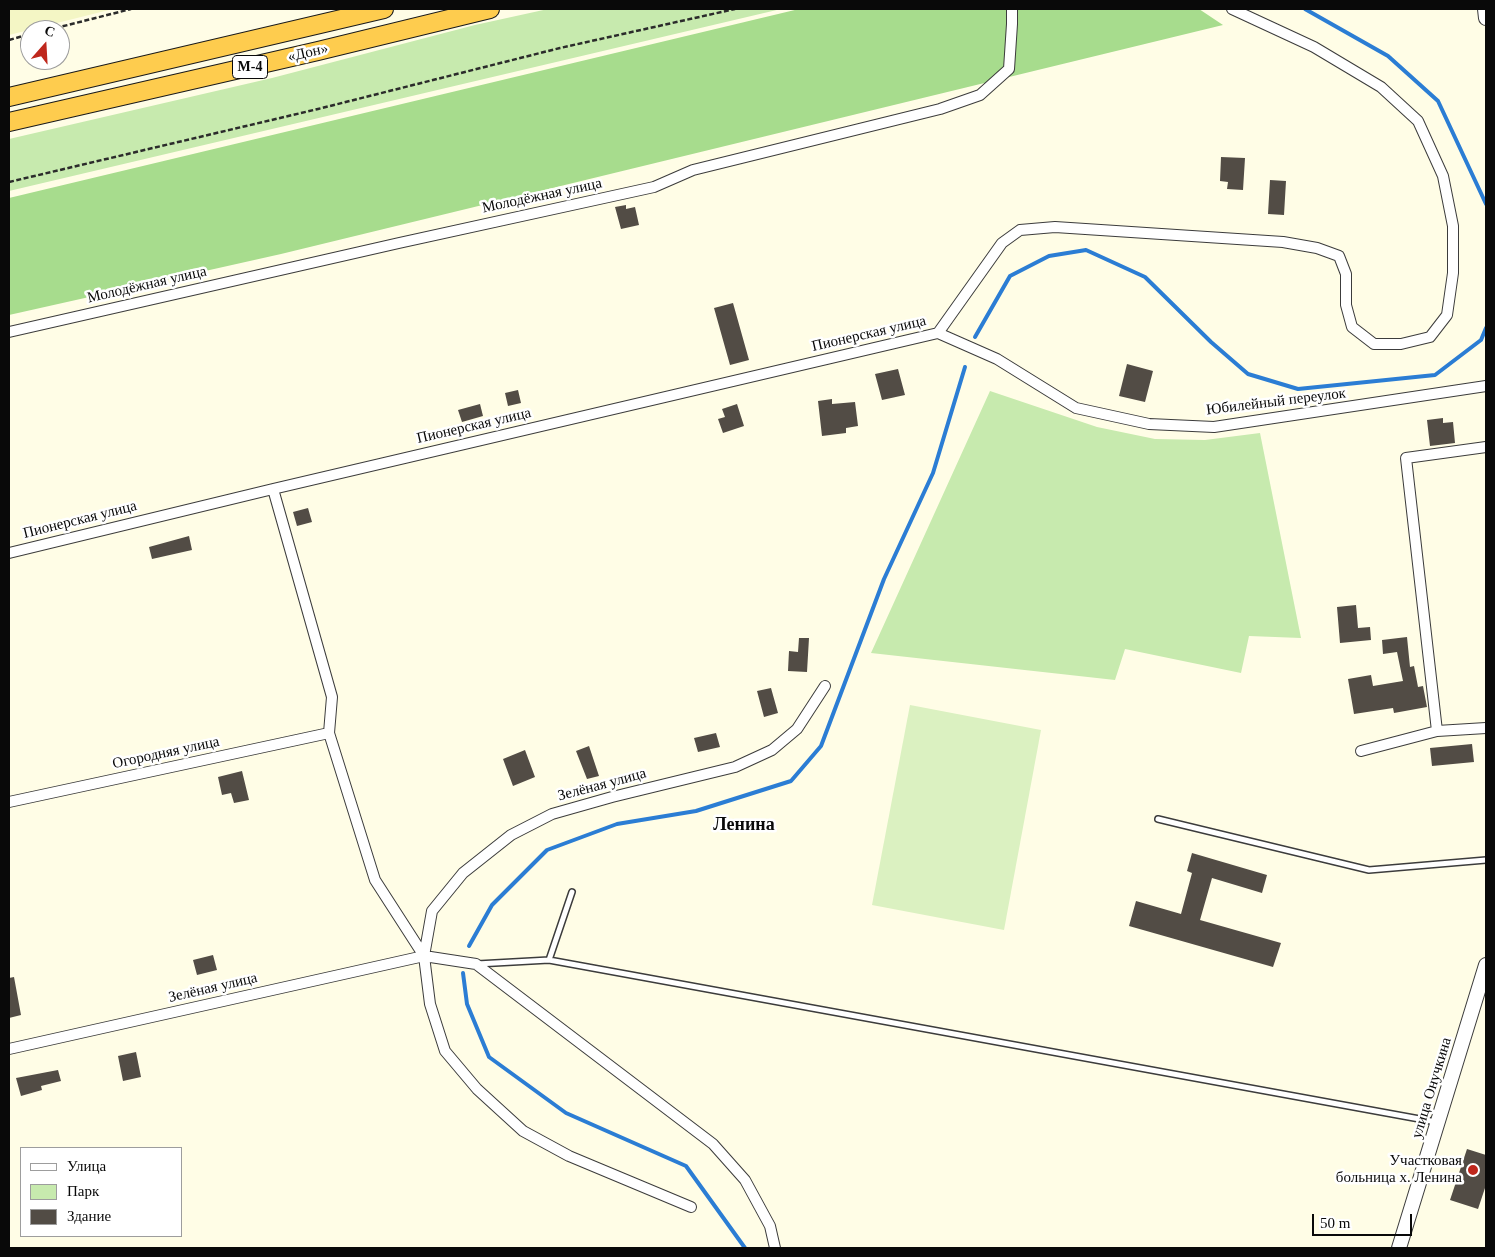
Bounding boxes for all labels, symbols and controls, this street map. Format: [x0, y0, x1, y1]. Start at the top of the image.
north arrow [20, 20, 70, 70]
text: С [42, 23, 57, 40]
street label: «Дон» [286, 40, 330, 66]
road number: М-4 [232, 56, 268, 78]
street label: Молодёжная улица [481, 175, 603, 217]
street label: Молодёжная улица [86, 263, 208, 307]
street label: Пионерская улица [810, 312, 928, 356]
street label: Юбилейный переулок [1205, 384, 1347, 420]
street label: Пионерская улица [415, 404, 533, 448]
street label: Пионерская улица [21, 497, 139, 543]
street label: Огородняя улица [111, 733, 221, 773]
street label: Зелёная улица [556, 765, 648, 805]
district label: Ленина [713, 814, 775, 836]
street label: Зелёная улица [167, 969, 259, 1007]
street label: улица Онучкина [1408, 1035, 1456, 1141]
legend [20, 1147, 182, 1237]
place label: Участковая больница х. Ленина [1336, 1152, 1462, 1187]
text: Улица [67, 1158, 106, 1174]
marker: Участковая больница х. Ленина [1466, 1163, 1480, 1177]
text: Парк [67, 1183, 99, 1199]
scale bar [1315, 1204, 1415, 1236]
text: Здание [67, 1208, 111, 1224]
text: 50 m [1320, 1215, 1350, 1231]

